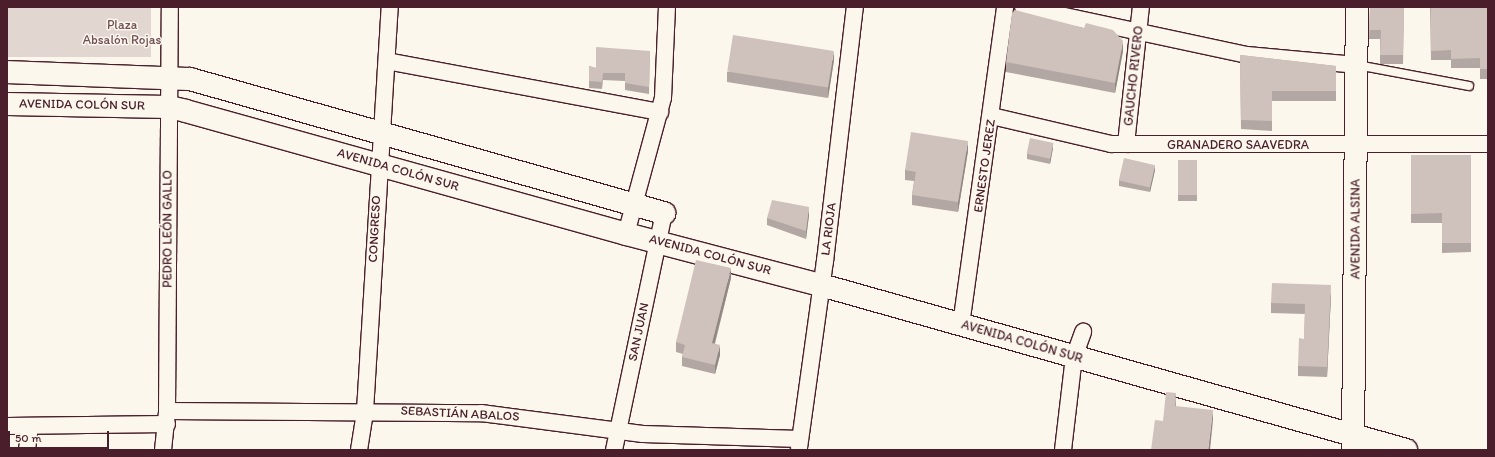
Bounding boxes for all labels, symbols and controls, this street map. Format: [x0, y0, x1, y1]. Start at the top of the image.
park label: Plaza Absalón Rojas [83, 18, 161, 49]
street label: GAUCHO RIVERO [1121, 25, 1147, 127]
street label: AVENIDA COLÓN SUR [19, 96, 145, 114]
street label: ERNESTO JEREZ [971, 118, 999, 214]
street label: GRANADERO SAAVEDRA [1167, 137, 1309, 153]
street label: AVENIDA COLÓN SUR [335, 145, 461, 195]
street label: PEDRO LEÓN GALLO [160, 170, 176, 288]
street label: AVENIDA ALSINA [1348, 180, 1364, 278]
street label: CONGRESO [365, 195, 385, 263]
street label: LA RIOJA [818, 201, 840, 257]
street label: AVENIDA COLÓN SUR [647, 231, 773, 279]
street label: SAN JUAN [625, 301, 653, 363]
street label: AVENIDA COLÓN SUR [959, 317, 1085, 367]
street label: SEBASTIÁN ABALOS [400, 403, 520, 425]
scale bar [10, 423, 111, 449]
text: 50 m [15, 431, 41, 445]

